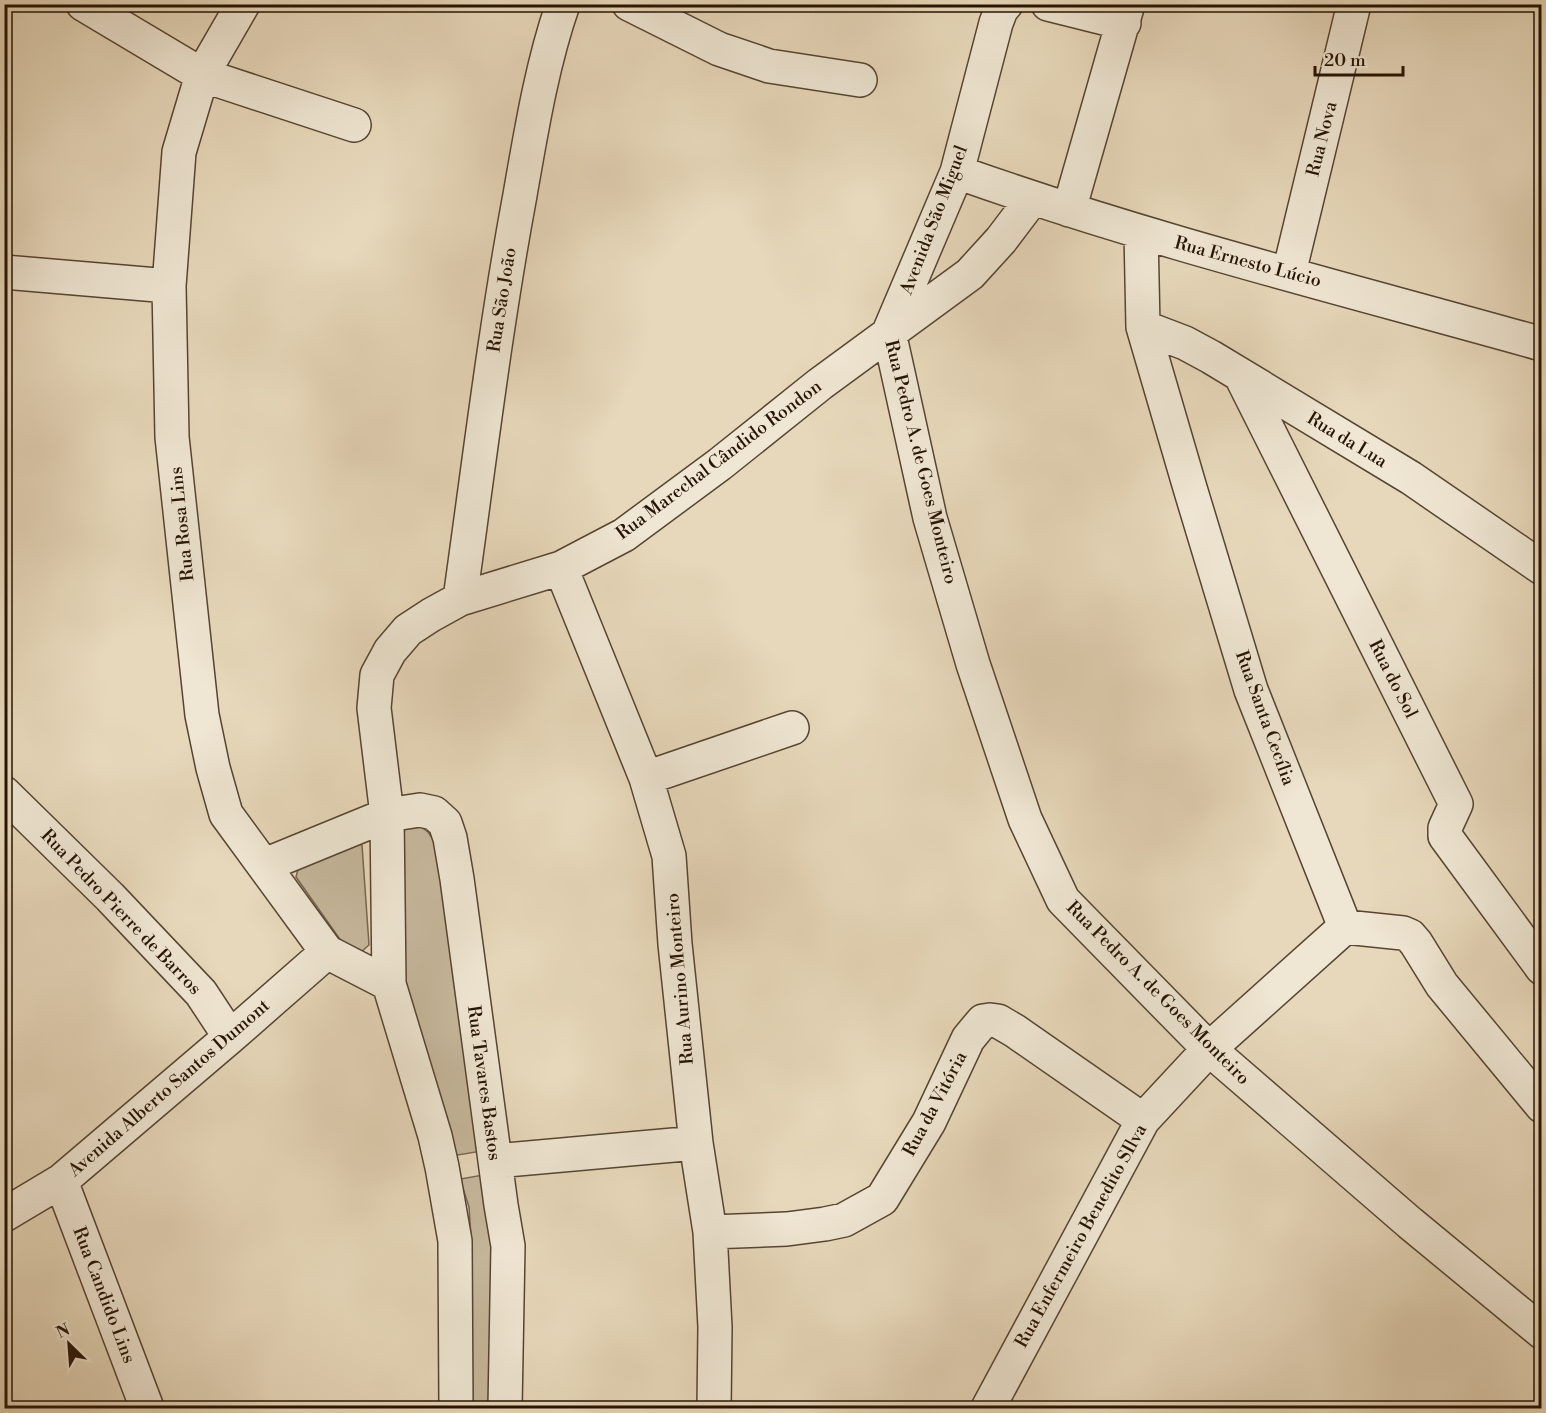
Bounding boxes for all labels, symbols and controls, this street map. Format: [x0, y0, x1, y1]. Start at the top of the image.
scale bar [1315, 39, 1404, 77]
text: 20 m [1324, 49, 1366, 72]
street label: Rua Nova [1302, 98, 1343, 179]
street label: Avenida São Miguel [895, 141, 973, 299]
street label: Rua Ernesto Lúcio [1172, 231, 1324, 293]
street label: Rua São João [482, 246, 522, 354]
street label: Rua Pedro A. de Goes Monteiro [880, 338, 962, 586]
street label: Rua Marechal Cândido Rondon [612, 375, 827, 545]
street label: Rua da Lua [1303, 407, 1392, 473]
street label: Rua Rosa Lins [165, 465, 199, 582]
street label: Rua do Sol [1363, 636, 1423, 723]
street label: Rua Santa Cecília [1230, 647, 1300, 789]
street label: Rua Pedro Pierre de Barros [36, 824, 206, 1000]
street label: Rua Aurino Monteiro [661, 892, 699, 1066]
street label: Rua Pedro A. de Goes Monteiro [1061, 896, 1255, 1090]
street label: Avenida Alberto Santos Dumont [63, 994, 275, 1182]
street label: Rua Tavares Bastos [462, 1004, 506, 1162]
street label: Rua da Vitória [898, 1047, 973, 1160]
street label: Rua Enfermeiro Benedito SIlva [1010, 1119, 1153, 1352]
street label: Rua Candido Lins [67, 1223, 141, 1367]
north arrow [39, 1314, 99, 1374]
text: N [53, 1319, 73, 1343]

